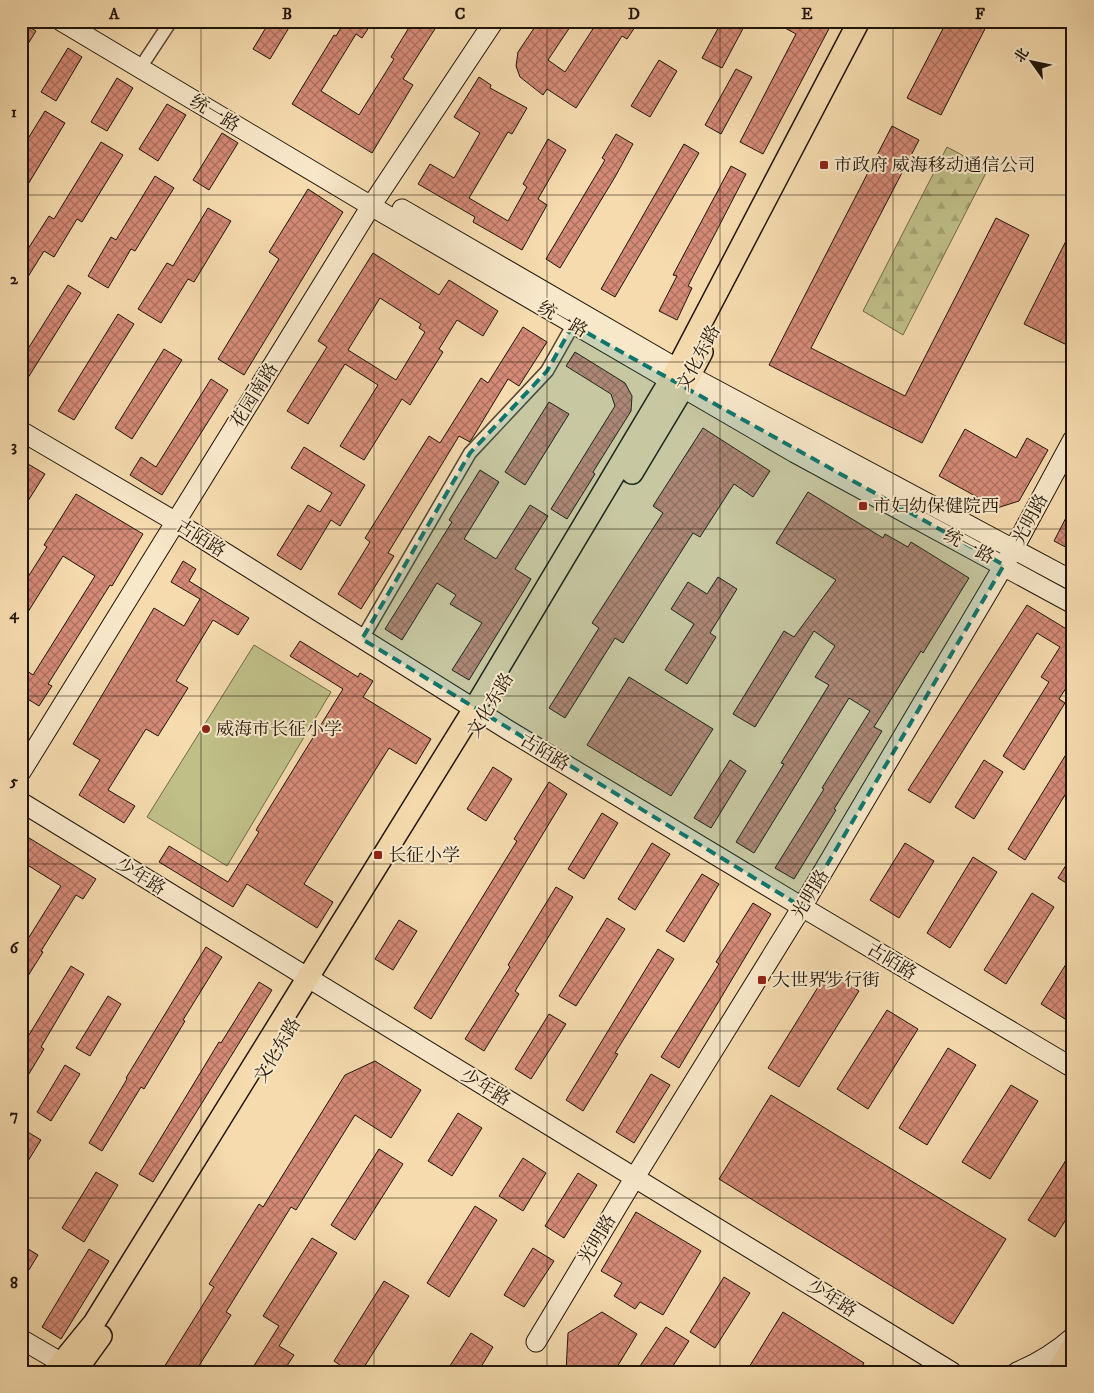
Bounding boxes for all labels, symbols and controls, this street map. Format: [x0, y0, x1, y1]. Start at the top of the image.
text: A [108, 4, 120, 24]
text: B [282, 4, 292, 24]
text: C [455, 4, 465, 24]
text: D [628, 4, 640, 24]
text: E [801, 4, 813, 24]
text: F [975, 4, 985, 24]
north arrow [1006, 38, 1056, 88]
text: 北 [1011, 45, 1033, 66]
street label: 统一路 [186, 91, 243, 137]
text: 1 [11, 102, 17, 122]
place label: 市政府 威海移动通信公司 [834, 155, 1036, 177]
marker: 市政府 威海移动通信公司 [818, 159, 830, 171]
text: 2 [10, 269, 19, 289]
street label: 统一路 [534, 297, 591, 343]
street label: 文化东路 [672, 322, 725, 395]
street label: 花园南路 [226, 359, 283, 432]
text: 3 [11, 436, 17, 456]
street label: 光明路 [1008, 490, 1053, 548]
place label: 市妇幼保健院西 [873, 496, 999, 518]
marker: 市妇幼保健院西 [857, 500, 869, 512]
street label: 古陌路 [172, 515, 229, 562]
street label: 统一路 [940, 524, 998, 569]
text: 4 [8, 604, 19, 624]
street label: 文化东路 [463, 669, 519, 742]
place label: 威海市长征小学 [216, 719, 342, 741]
marker: 威海市长征小学 [200, 723, 212, 735]
street label: 古陌路 [516, 730, 573, 776]
text: 5 [9, 771, 18, 791]
place label: 长征小学 [388, 845, 460, 867]
marker: 长征小学 [372, 849, 384, 861]
street label: 少年路 [112, 853, 169, 900]
street label: 光明路 [788, 866, 834, 923]
text: 6 [10, 938, 20, 958]
street label: 古陌路 [863, 939, 920, 985]
place label: 大世界步行街 [772, 970, 880, 992]
marker: 大世界步行街 [756, 974, 768, 986]
street label: 文化东路 [250, 1014, 306, 1087]
street label: 少年路 [457, 1065, 514, 1111]
text: 7 [10, 1105, 18, 1125]
street label: 光明路 [575, 1211, 621, 1268]
text: 8 [10, 1273, 18, 1293]
street label: 少年路 [803, 1275, 860, 1322]

